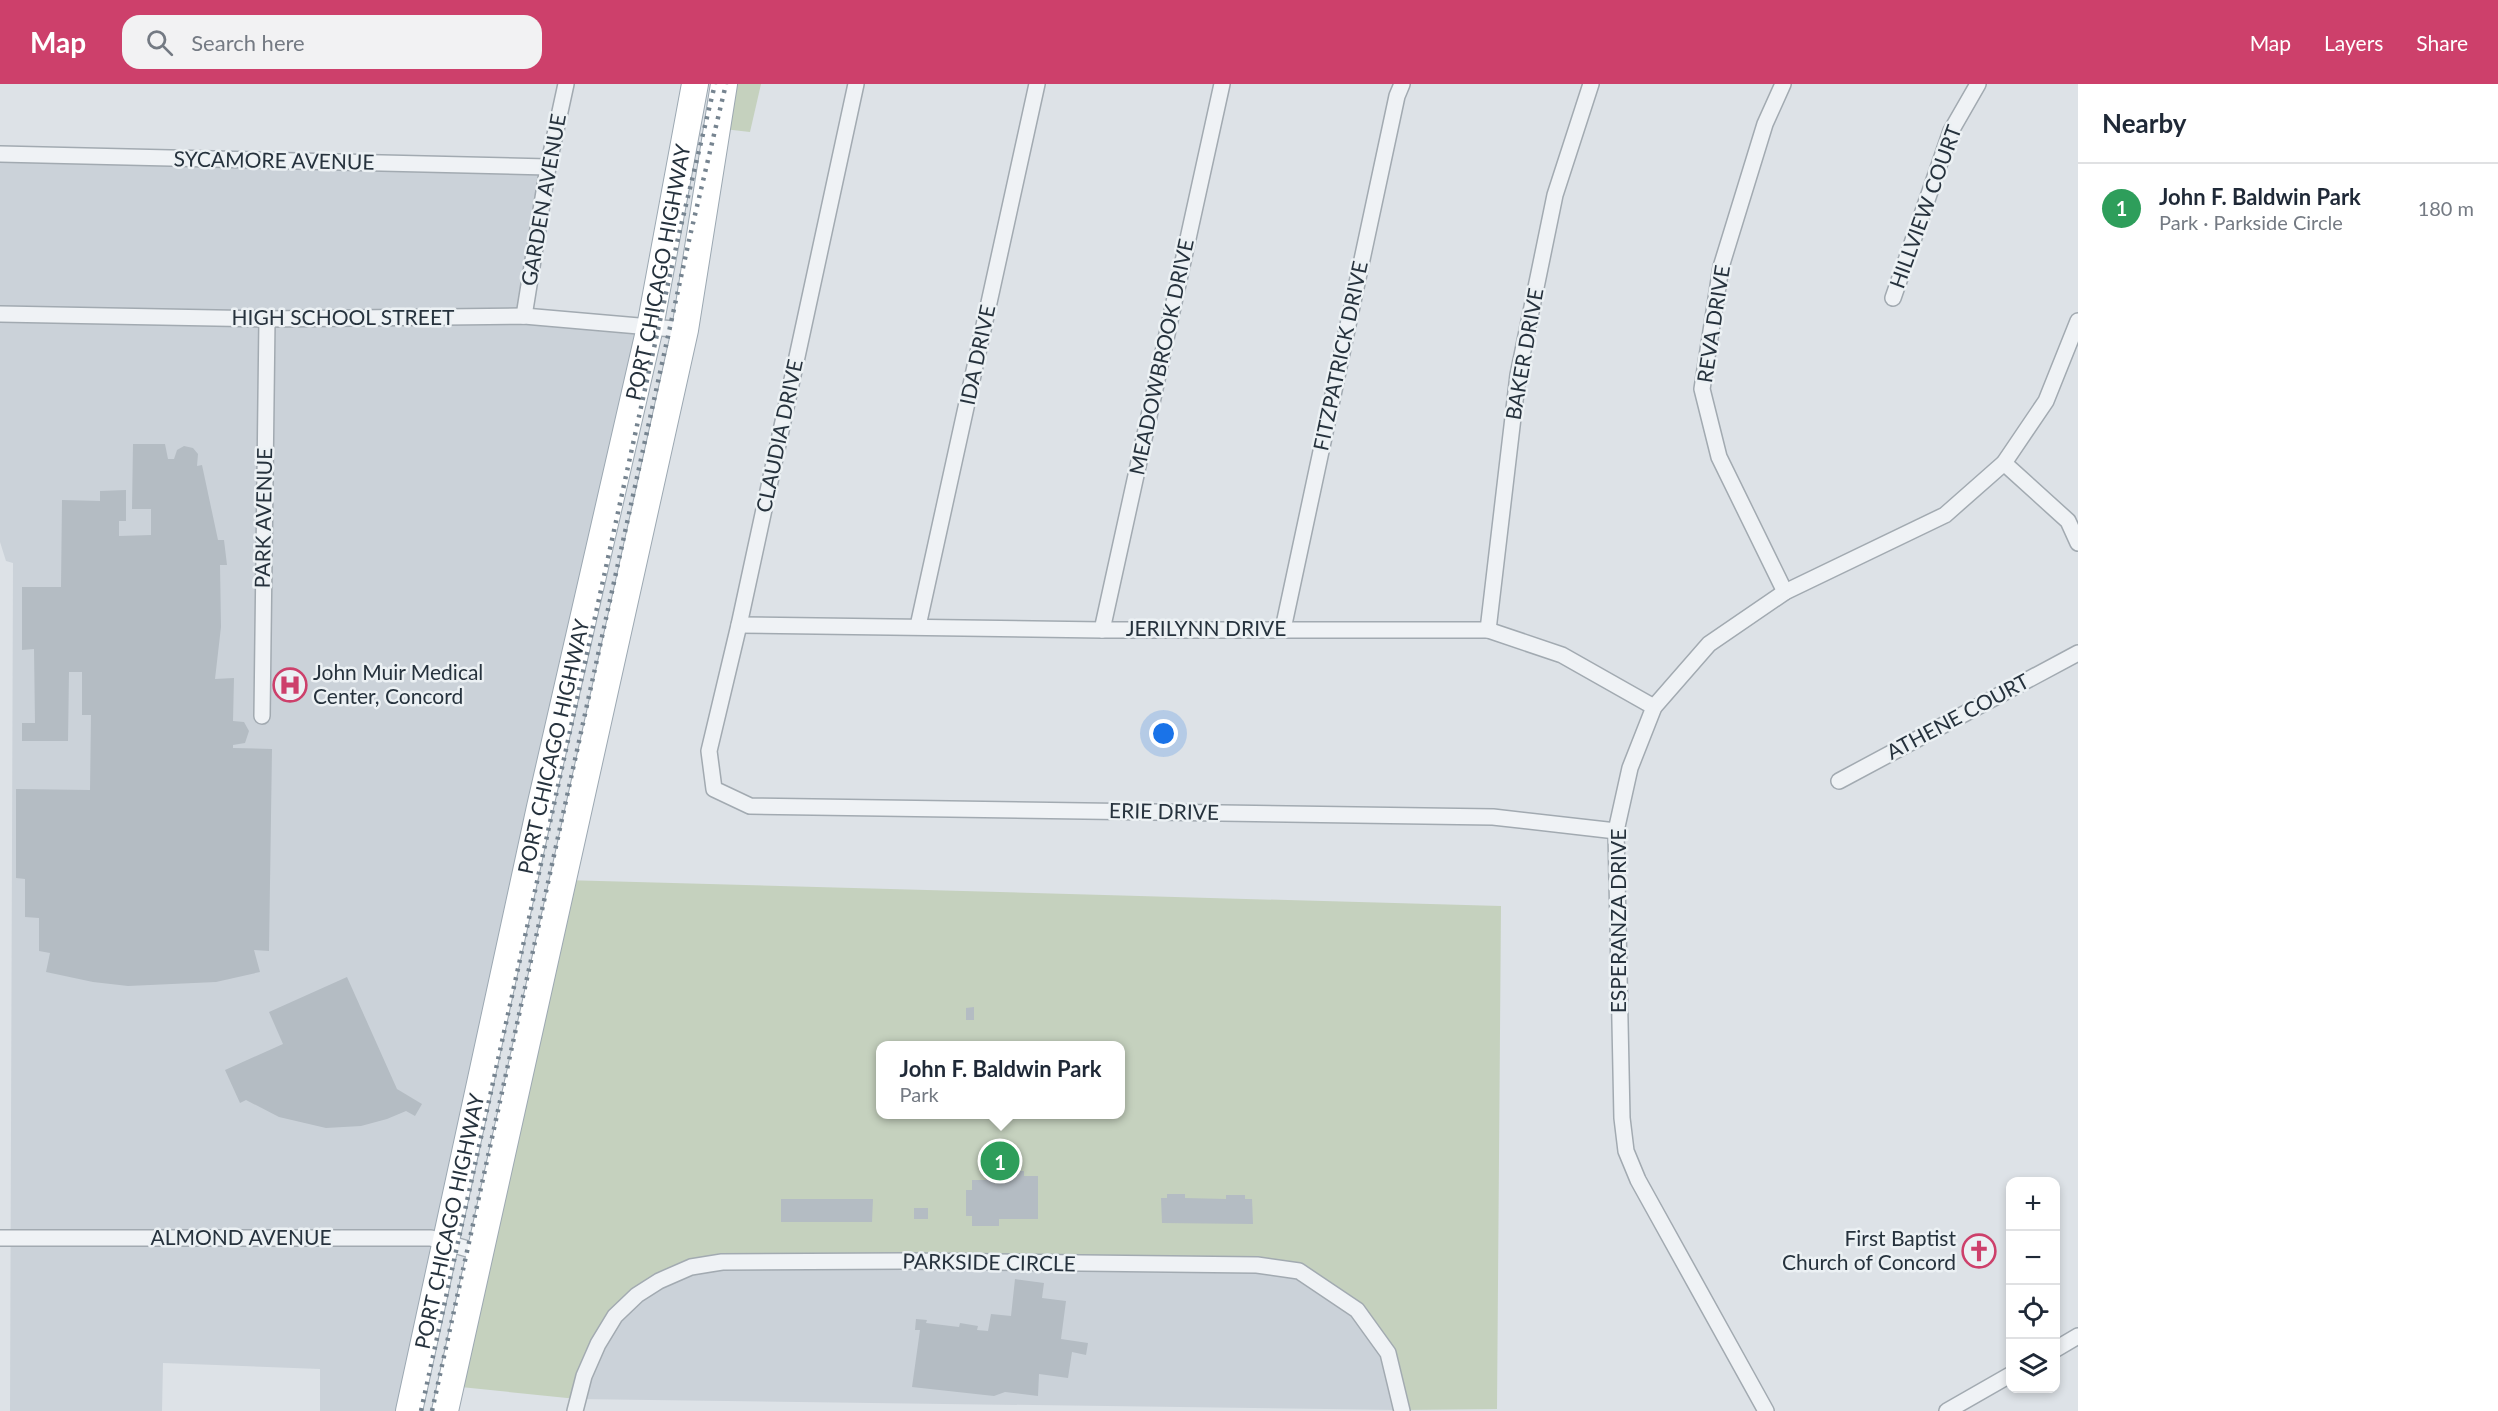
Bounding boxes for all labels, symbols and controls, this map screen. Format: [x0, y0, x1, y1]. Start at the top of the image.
search box [122, 15, 542, 69]
text: Map [30, 25, 86, 59]
icon: search [143, 26, 176, 59]
text: Search here [191, 29, 305, 56]
text: Map [2250, 30, 2291, 55]
text: Layers [2324, 30, 2383, 55]
text: Share [2416, 30, 2468, 55]
text: Nearby [2102, 107, 2187, 139]
street label: GARDEN AVENUE [515, 112, 570, 288]
street label: HILLVIEW COURT [1883, 121, 1966, 291]
street label: PORT CHICAGO HIGHWAY [620, 141, 695, 402]
street label: SYCAMORE AVENUE [173, 145, 375, 174]
text: John F. Baldwin Park [2159, 183, 2361, 210]
text: 1 [2116, 196, 2127, 220]
text: 180 m [2418, 196, 2474, 220]
text: Park · Parkside Circle [2159, 210, 2343, 234]
street label: MEADOWBROOK DRIVE [1123, 236, 1198, 477]
street label: FITZPATRICK DRIVE [1307, 259, 1372, 453]
street label: REVA DRIVE [1691, 263, 1734, 384]
street label: BAKER DRIVE [1500, 286, 1547, 422]
street label: IDA DRIVE [954, 302, 999, 407]
street label: HIGH SCHOOL STREET [232, 304, 455, 329]
street label: CLAUDIA DRIVE [750, 357, 807, 515]
street label: PARK AVENUE [249, 447, 276, 588]
street label: JERILYNN DRIVE [1126, 615, 1286, 640]
street label: PORT CHICAGO HIGHWAY [512, 616, 594, 876]
place label: John Muir Medical Center, Concord [313, 659, 483, 708]
hospital icon: John Muir Medical Center, Concord [272, 667, 308, 703]
street label: ATHENE COURT [1882, 667, 2033, 764]
your location [1149, 719, 1178, 748]
street label: ERIE DRIVE [1109, 797, 1219, 824]
street label: ESPERANZA DRIVE [1605, 829, 1630, 1013]
popup [876, 1041, 1125, 1119]
text: John F. Baldwin Park [900, 1055, 1101, 1082]
text: Park [900, 1082, 939, 1106]
street label: PORT CHICAGO HIGHWAY [409, 1090, 489, 1351]
pin: 1 [980, 1138, 1020, 1184]
map controls [2006, 1177, 2060, 1393]
button: + [2006, 1177, 2060, 1231]
street label: ALMOND AVENUE [150, 1224, 332, 1249]
place label: First Baptist Church of Concord [1782, 1225, 1956, 1274]
button: − [2006, 1231, 2060, 1285]
church icon: First Baptist Church of Concord [1961, 1233, 1997, 1269]
street label: PARKSIDE CIRCLE [902, 1247, 1076, 1276]
button: locate [2006, 1285, 2060, 1339]
button: layers [2006, 1339, 2060, 1393]

